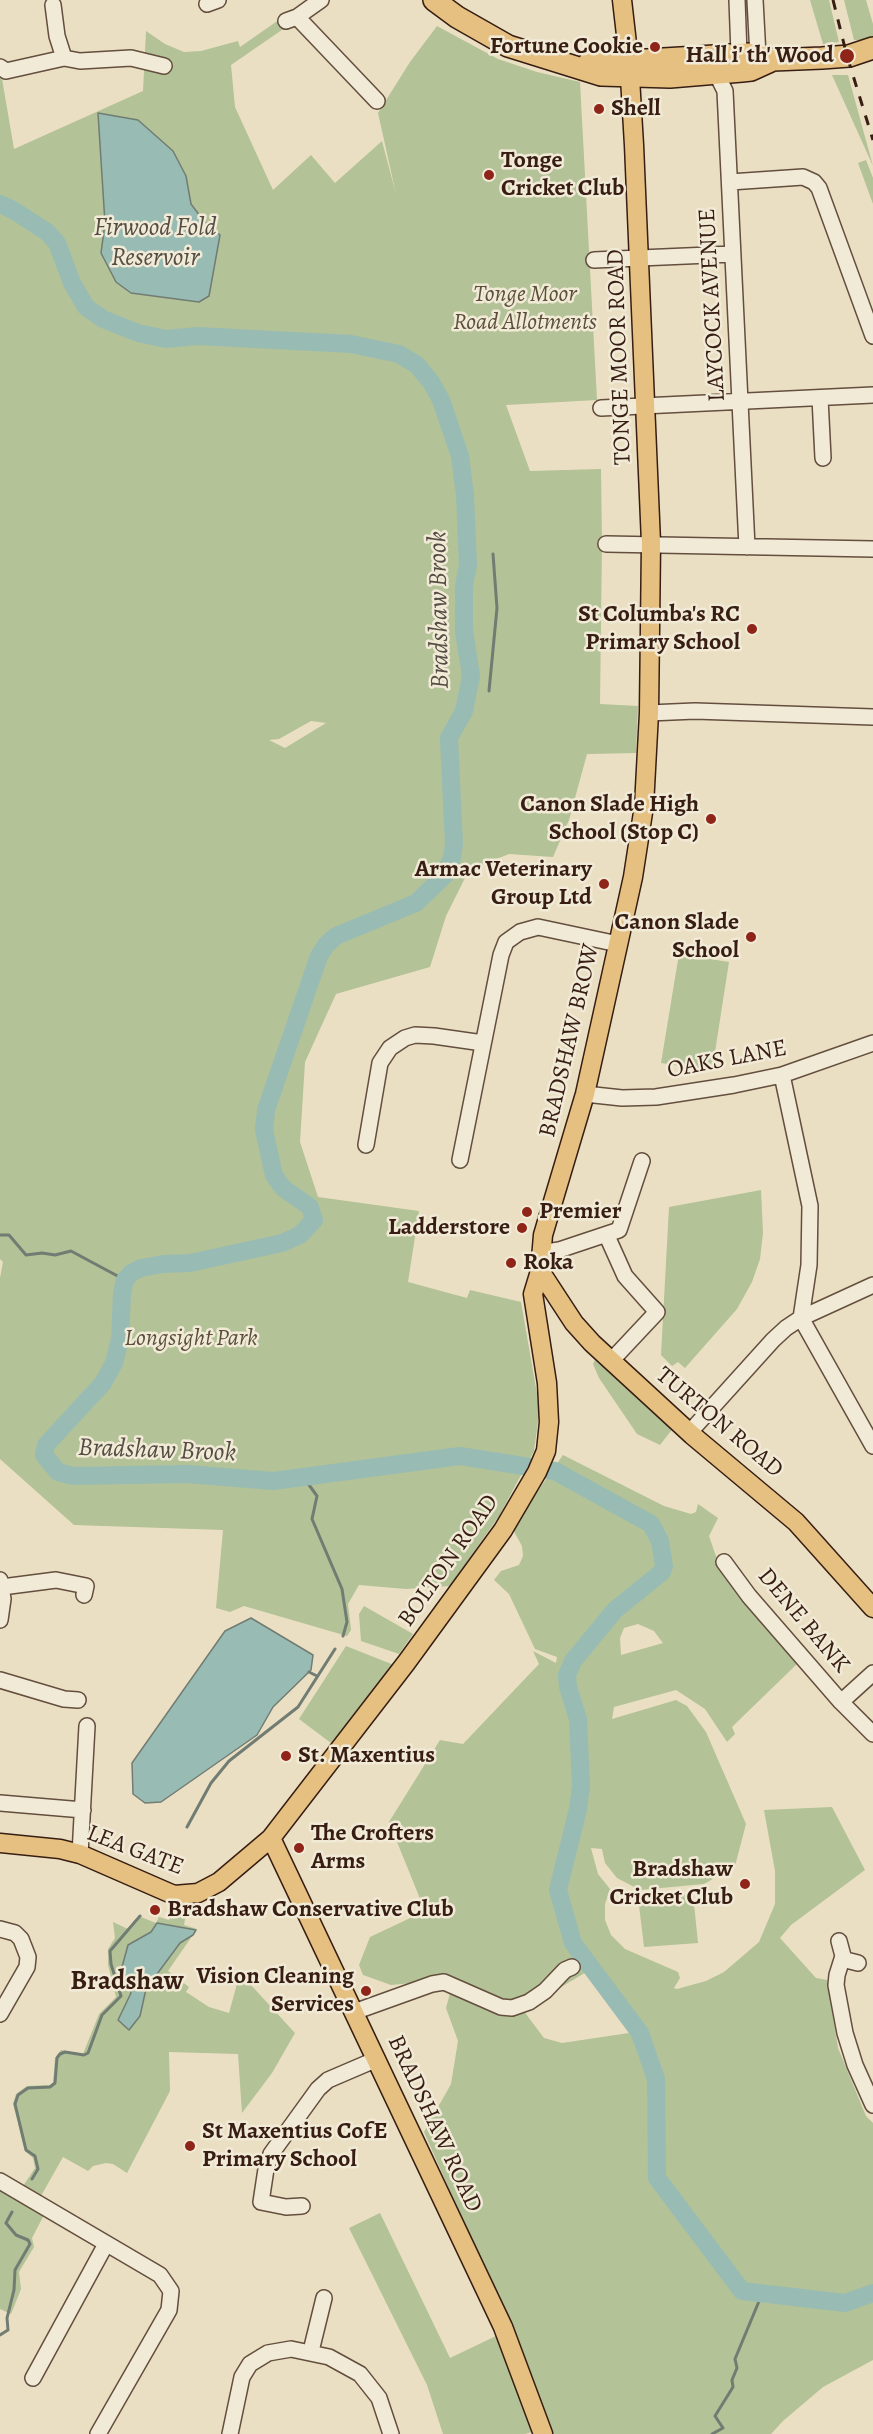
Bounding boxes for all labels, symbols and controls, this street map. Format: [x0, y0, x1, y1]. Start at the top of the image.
place label: Fortune Cookie [490, 33, 643, 61]
marker: Fortune Cookie [648, 40, 662, 54]
place label: Hall i' th' Wood [686, 42, 834, 70]
marker: Hall i' th' Wood [838, 47, 856, 65]
place label: Shell [611, 95, 660, 123]
marker: Shell [592, 102, 606, 116]
place label: Tonge Cricket Club [501, 147, 624, 203]
marker: Tonge Cricket Club [482, 168, 496, 182]
street label: LAYCOCK AVENUE [694, 207, 732, 403]
water label: Firwood Fold Reservoir [93, 213, 217, 274]
street label: TONGE MOOR ROAD [602, 249, 638, 465]
park label: Tonge Moor Road Allotments [453, 281, 597, 337]
water label: Bradshaw Brook [423, 531, 457, 689]
place label: St Columba's RC Primary School [578, 601, 740, 657]
marker: St Columba's RC Primary School [745, 622, 759, 636]
place label: Canon Slade High School (Stop C) [520, 791, 699, 847]
marker: Canon Slade High School (Stop C) [704, 812, 718, 826]
place label: Armac Veterinary Group Ltd [415, 856, 592, 912]
marker: Armac Veterinary Group Ltd [597, 877, 611, 891]
place label: Canon Slade School [614, 909, 739, 965]
marker: Canon Slade School [744, 930, 758, 944]
street label: BRADSHAW BROW [534, 941, 606, 1141]
street label: OAKS LANE [665, 1034, 789, 1086]
place label: Premier [539, 1198, 622, 1226]
marker: Premier [520, 1205, 534, 1219]
place label: Ladderstore [388, 1214, 510, 1242]
marker: Ladderstore [515, 1221, 529, 1235]
place label: Roka [523, 1249, 574, 1277]
marker: Roka [504, 1256, 518, 1270]
park label: Longsight Park [124, 1325, 258, 1353]
street label: TURTON ROAD [650, 1361, 788, 1485]
water label: Bradshaw Brook [78, 1433, 236, 1469]
street label: BOLTON ROAD [393, 1489, 505, 1633]
street label: DENE BANK [751, 1563, 855, 1679]
place label: St. Maxentius [298, 1742, 435, 1770]
marker: St. Maxentius [279, 1749, 293, 1763]
street label: LEA GATE [83, 1819, 187, 1883]
place label: The Crofters Arms [311, 1820, 434, 1876]
marker: The Crofters Arms [292, 1841, 306, 1855]
place label: Bradshaw Cricket Club [610, 1856, 733, 1912]
marker: Bradshaw Cricket Club [738, 1877, 752, 1891]
place label: Bradshaw Conservative Club [167, 1896, 453, 1924]
marker: Bradshaw Conservative Club [148, 1903, 162, 1917]
place label: Vision Cleaning Services [196, 1963, 354, 2019]
district label: Bradshaw [70, 1966, 184, 1998]
marker: Vision Cleaning Services [359, 1984, 373, 1998]
street label: BRADSHAW ROAD [380, 2031, 488, 2217]
place label: St Maxentius CofE Primary School [202, 2118, 388, 2174]
marker: St Maxentius CofE Primary School [183, 2139, 197, 2153]

